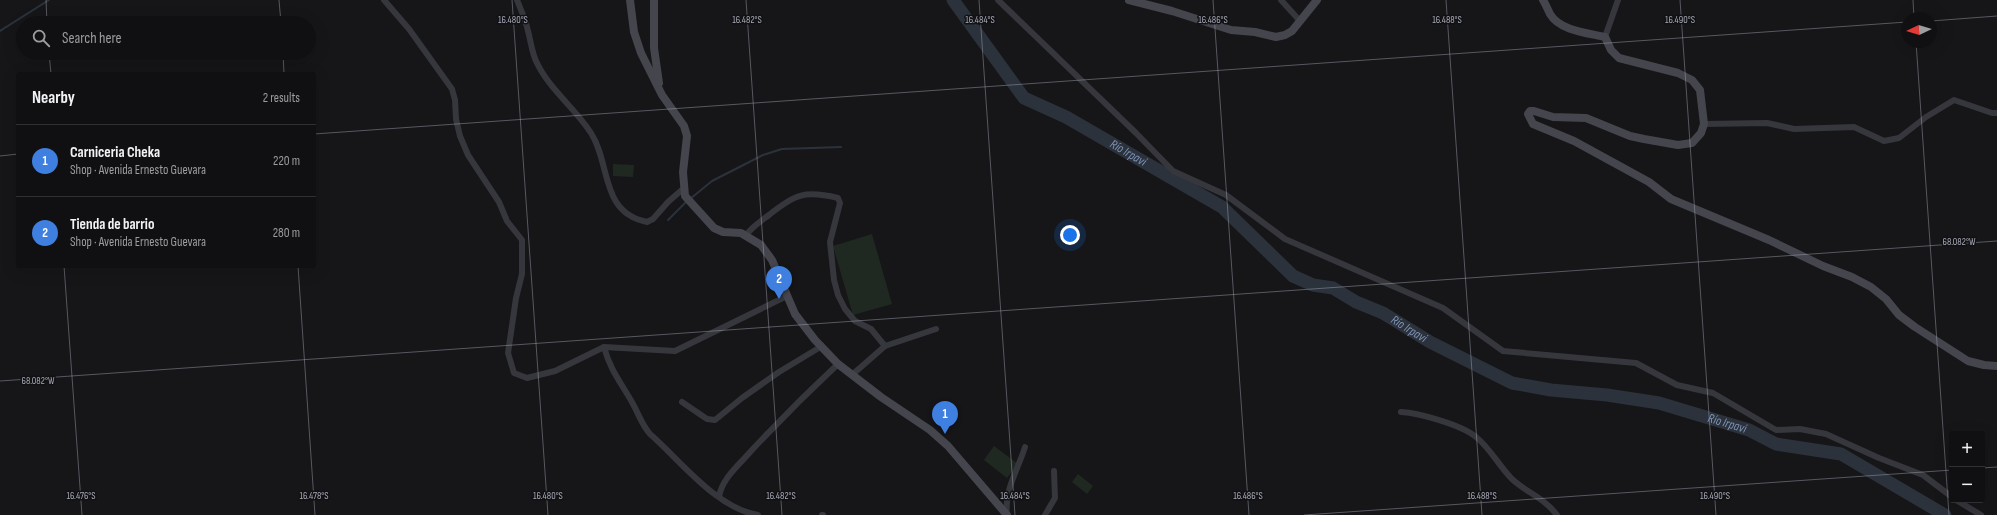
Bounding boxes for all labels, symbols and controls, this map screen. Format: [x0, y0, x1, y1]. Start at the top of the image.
north arrow [1901, 12, 1937, 48]
text: 16.480°S [498, 14, 528, 26]
text: 16.482°S [732, 14, 762, 26]
text: 16.484°S [965, 14, 995, 26]
text: 16.486°S [1198, 14, 1228, 26]
text: 16.488°S [1432, 14, 1462, 26]
text: 16.490°S [1665, 14, 1695, 26]
search box [16, 16, 316, 60]
icon: search [30, 27, 52, 49]
text: Search here [62, 29, 122, 48]
text: Nearby [32, 88, 75, 108]
text: 2 results [263, 90, 300, 106]
water label: Río Irpavi [1107, 136, 1150, 170]
text: Carniceria Cheka [70, 143, 160, 162]
text: 1 [42, 153, 48, 169]
text: 220 m [273, 153, 300, 169]
text: Shop · Avenida Ernesto Guevara [70, 162, 206, 178]
text: Tienda de barrio [70, 215, 154, 234]
text: 2 [42, 225, 48, 241]
text: 280 m [273, 225, 300, 241]
your location [1060, 225, 1080, 245]
text: Shop · Avenida Ernesto Guevara [70, 234, 206, 250]
text: 68.082°W [1943, 236, 1976, 248]
pin: 2 [766, 266, 792, 299]
water label: Río Irpavi [1388, 312, 1431, 347]
text: 68.082°W [22, 375, 55, 387]
pin: 1 [932, 401, 958, 434]
water label: Río Irpavi [1706, 410, 1749, 437]
map controls [1949, 431, 1985, 503]
button: + [1949, 431, 1985, 467]
button: − [1949, 467, 1985, 503]
text: 16.476°S [66, 490, 96, 502]
text: 16.478°S [299, 490, 329, 502]
text: 16.480°S [533, 490, 563, 502]
text: 16.482°S [766, 490, 796, 502]
text: 16.484°S [1000, 490, 1030, 502]
text: 16.486°S [1233, 490, 1263, 502]
text: 16.488°S [1467, 490, 1497, 502]
text: 16.490°S [1700, 490, 1730, 502]

